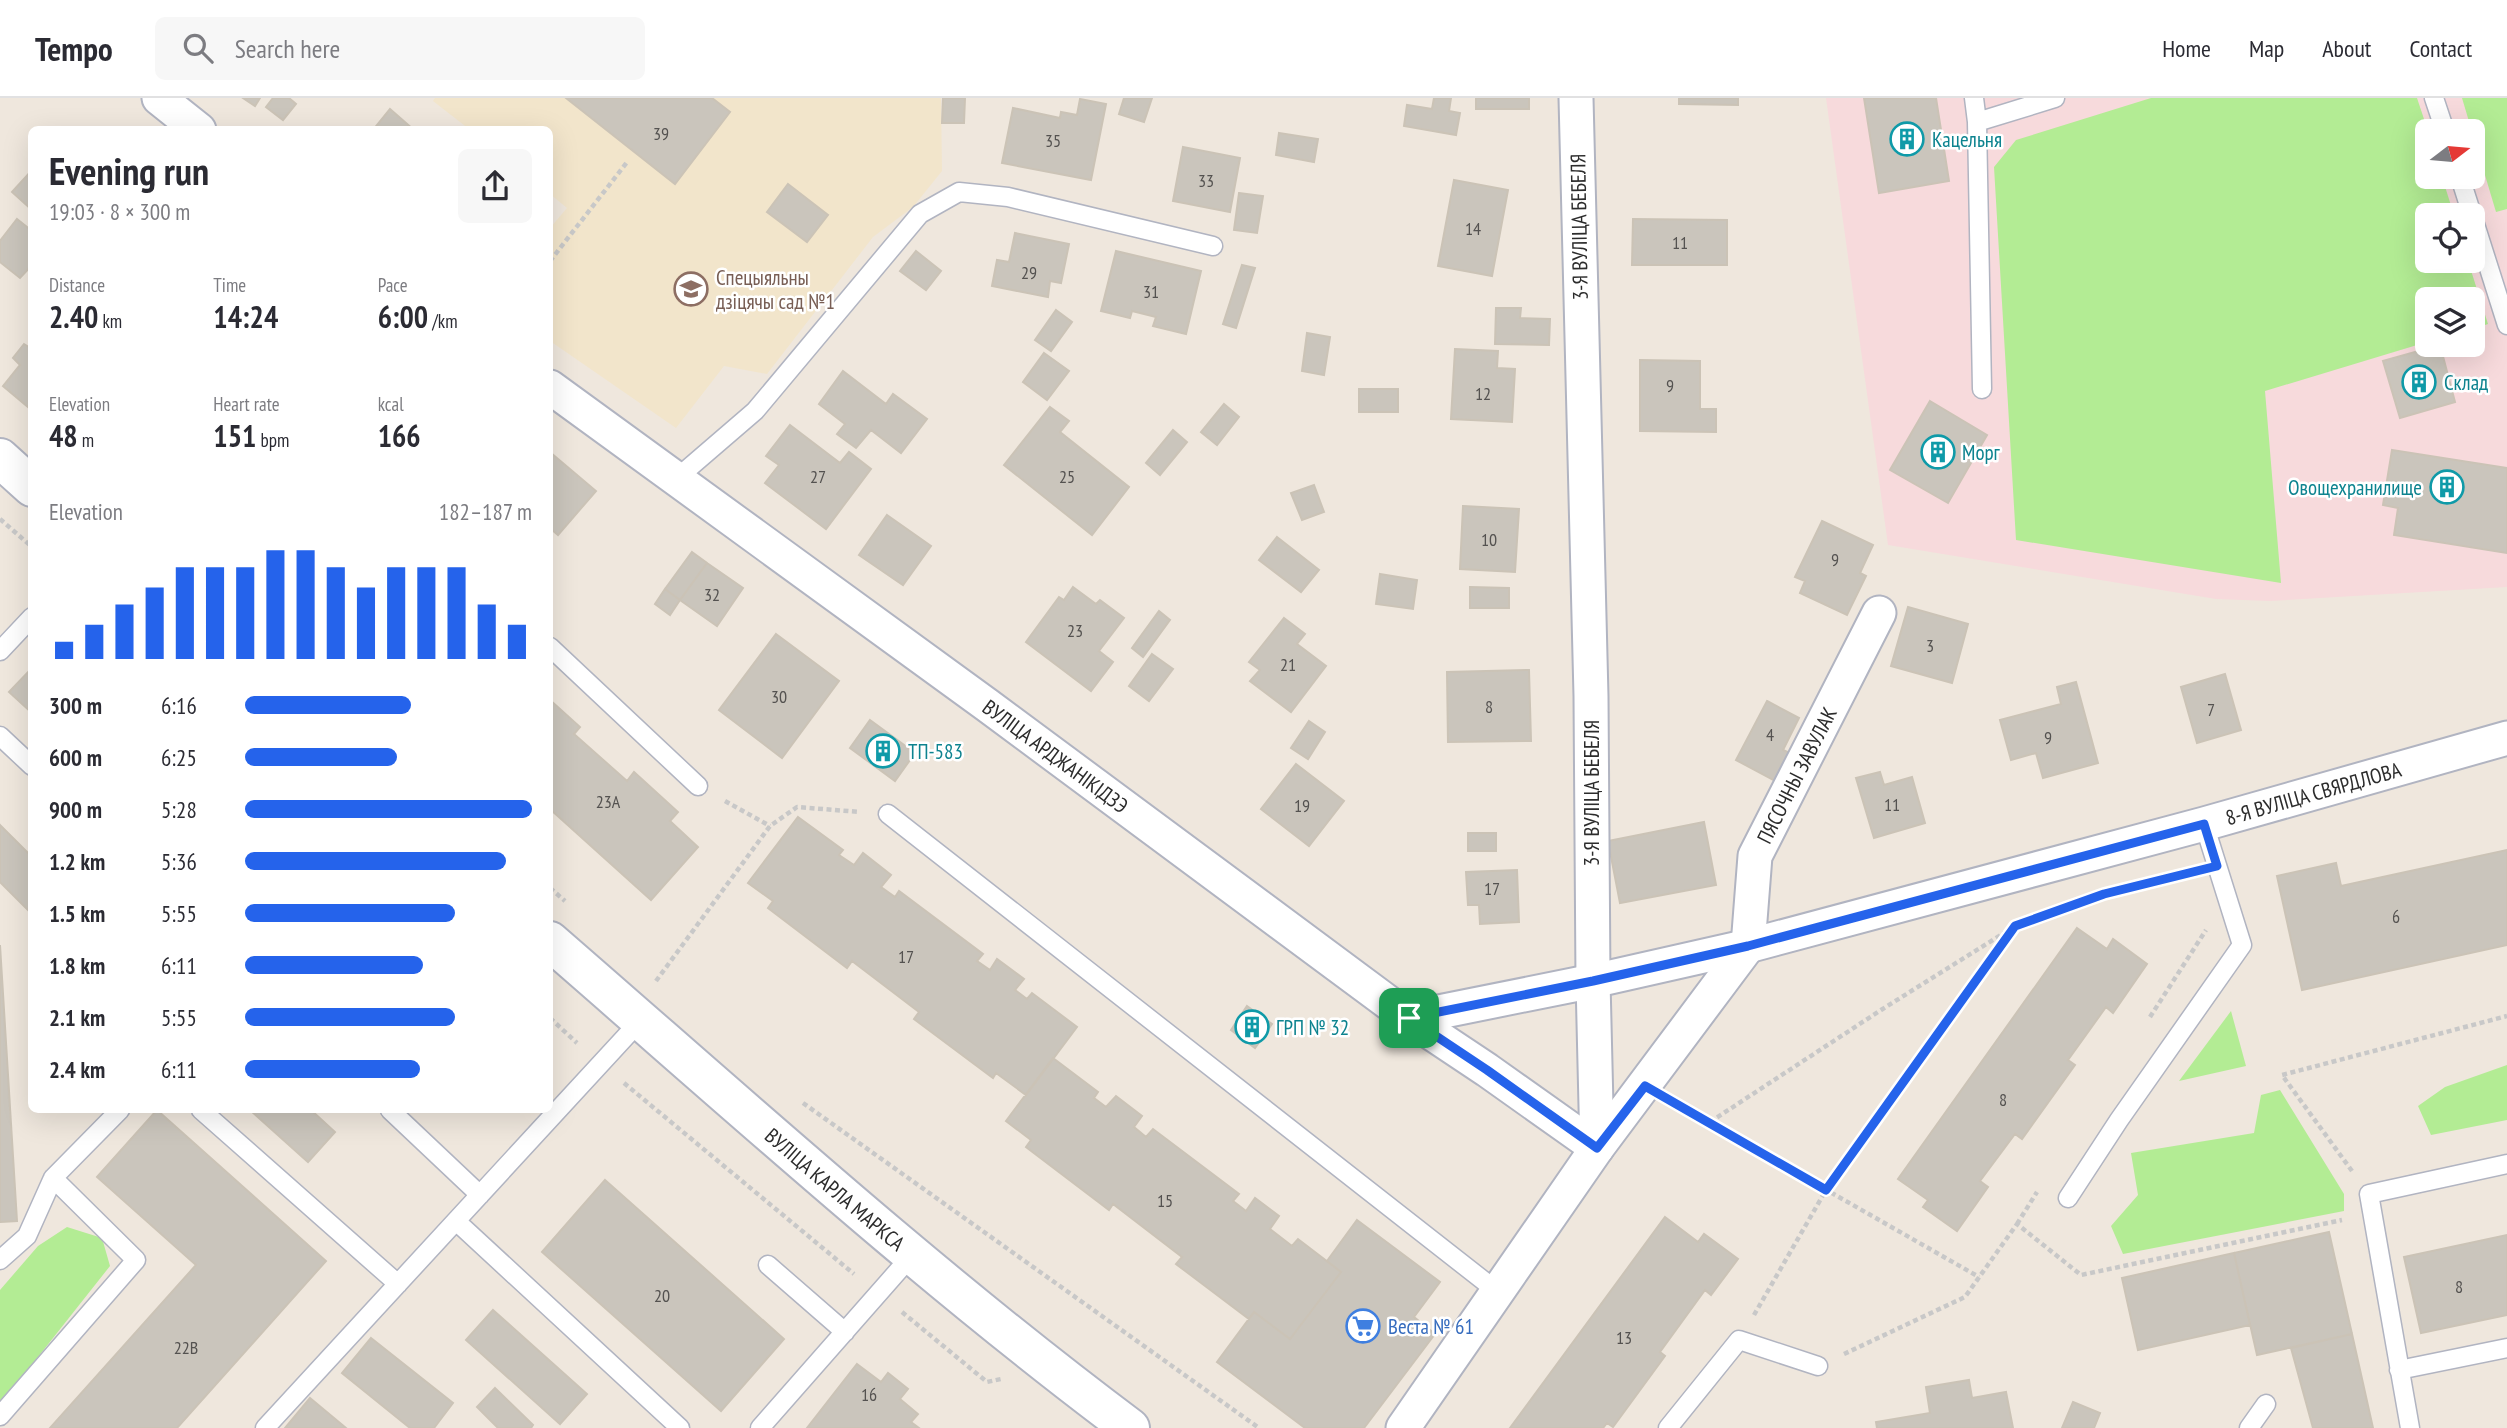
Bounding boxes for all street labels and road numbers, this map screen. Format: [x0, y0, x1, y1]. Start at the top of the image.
street label: 3-Я ВУЛІЦА БЕБЕЛЯ [1564, 154, 1594, 300]
street label: ВУЛІЦА АРДЖАНІКІДЗЭ [978, 693, 1134, 819]
street label: ПЯСОЧНЫ ЗАВУЛАК [1750, 702, 1842, 848]
street label: 3-Я ВУЛІЦА БЕБЕЛЯ [1578, 720, 1605, 866]
street label: 8-Я ВУЛІЦА СВЯРДЛОВА [2222, 755, 2404, 831]
street label: ВУЛІЦА КАРЛА МАРКСА [760, 1122, 911, 1256]

